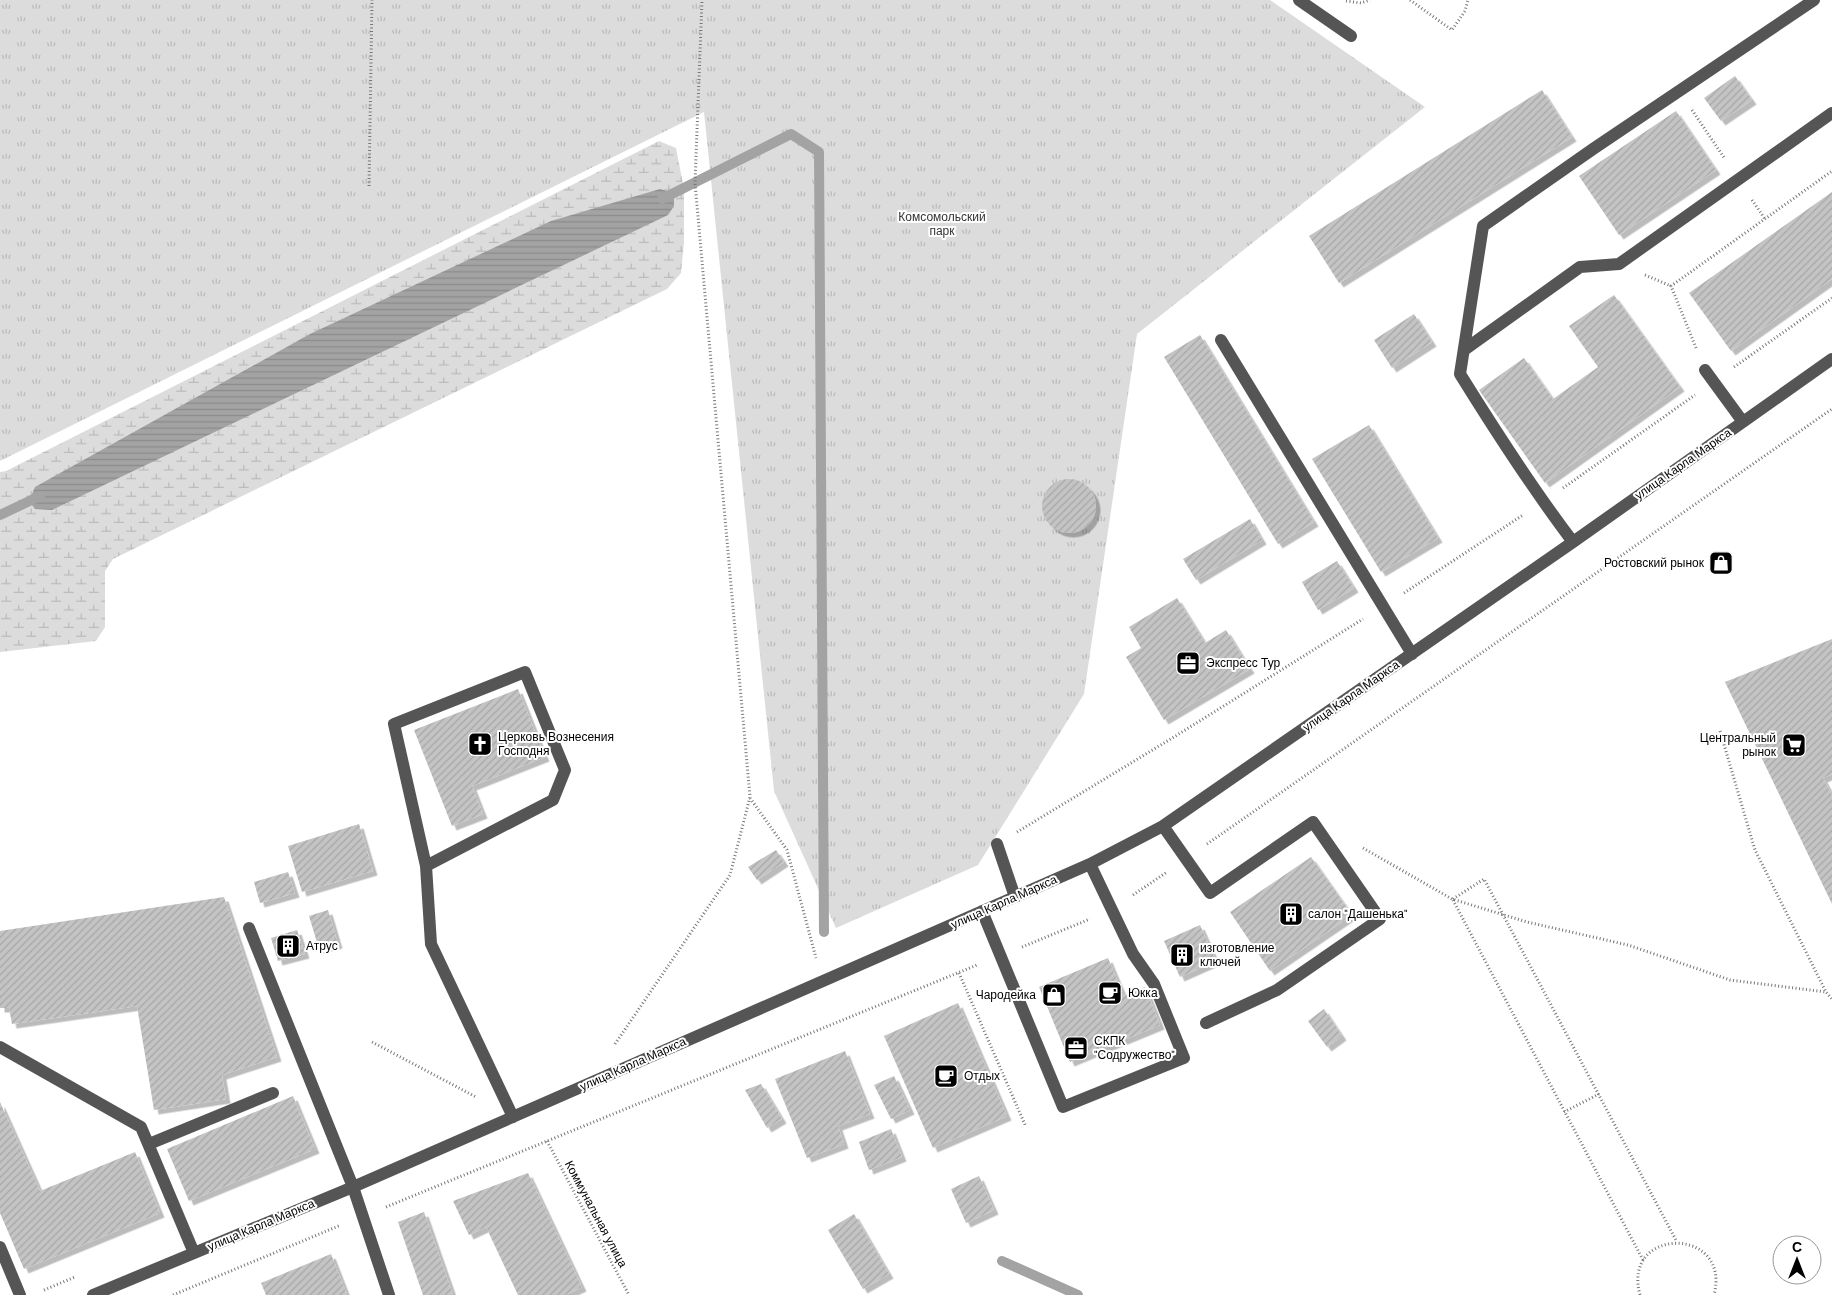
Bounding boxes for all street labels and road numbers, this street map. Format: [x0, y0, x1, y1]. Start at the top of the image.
street label: улица Карла Маркса [1632, 424, 1735, 503]
street label: улица Карла Маркса [1300, 656, 1403, 735]
street label: улица Карла Маркса [948, 871, 1060, 933]
street label: улица Карла Маркса [577, 1033, 689, 1095]
street label: Коммунальная улица [561, 1158, 631, 1271]
street label: улица Карла Маркса [205, 1195, 317, 1255]

